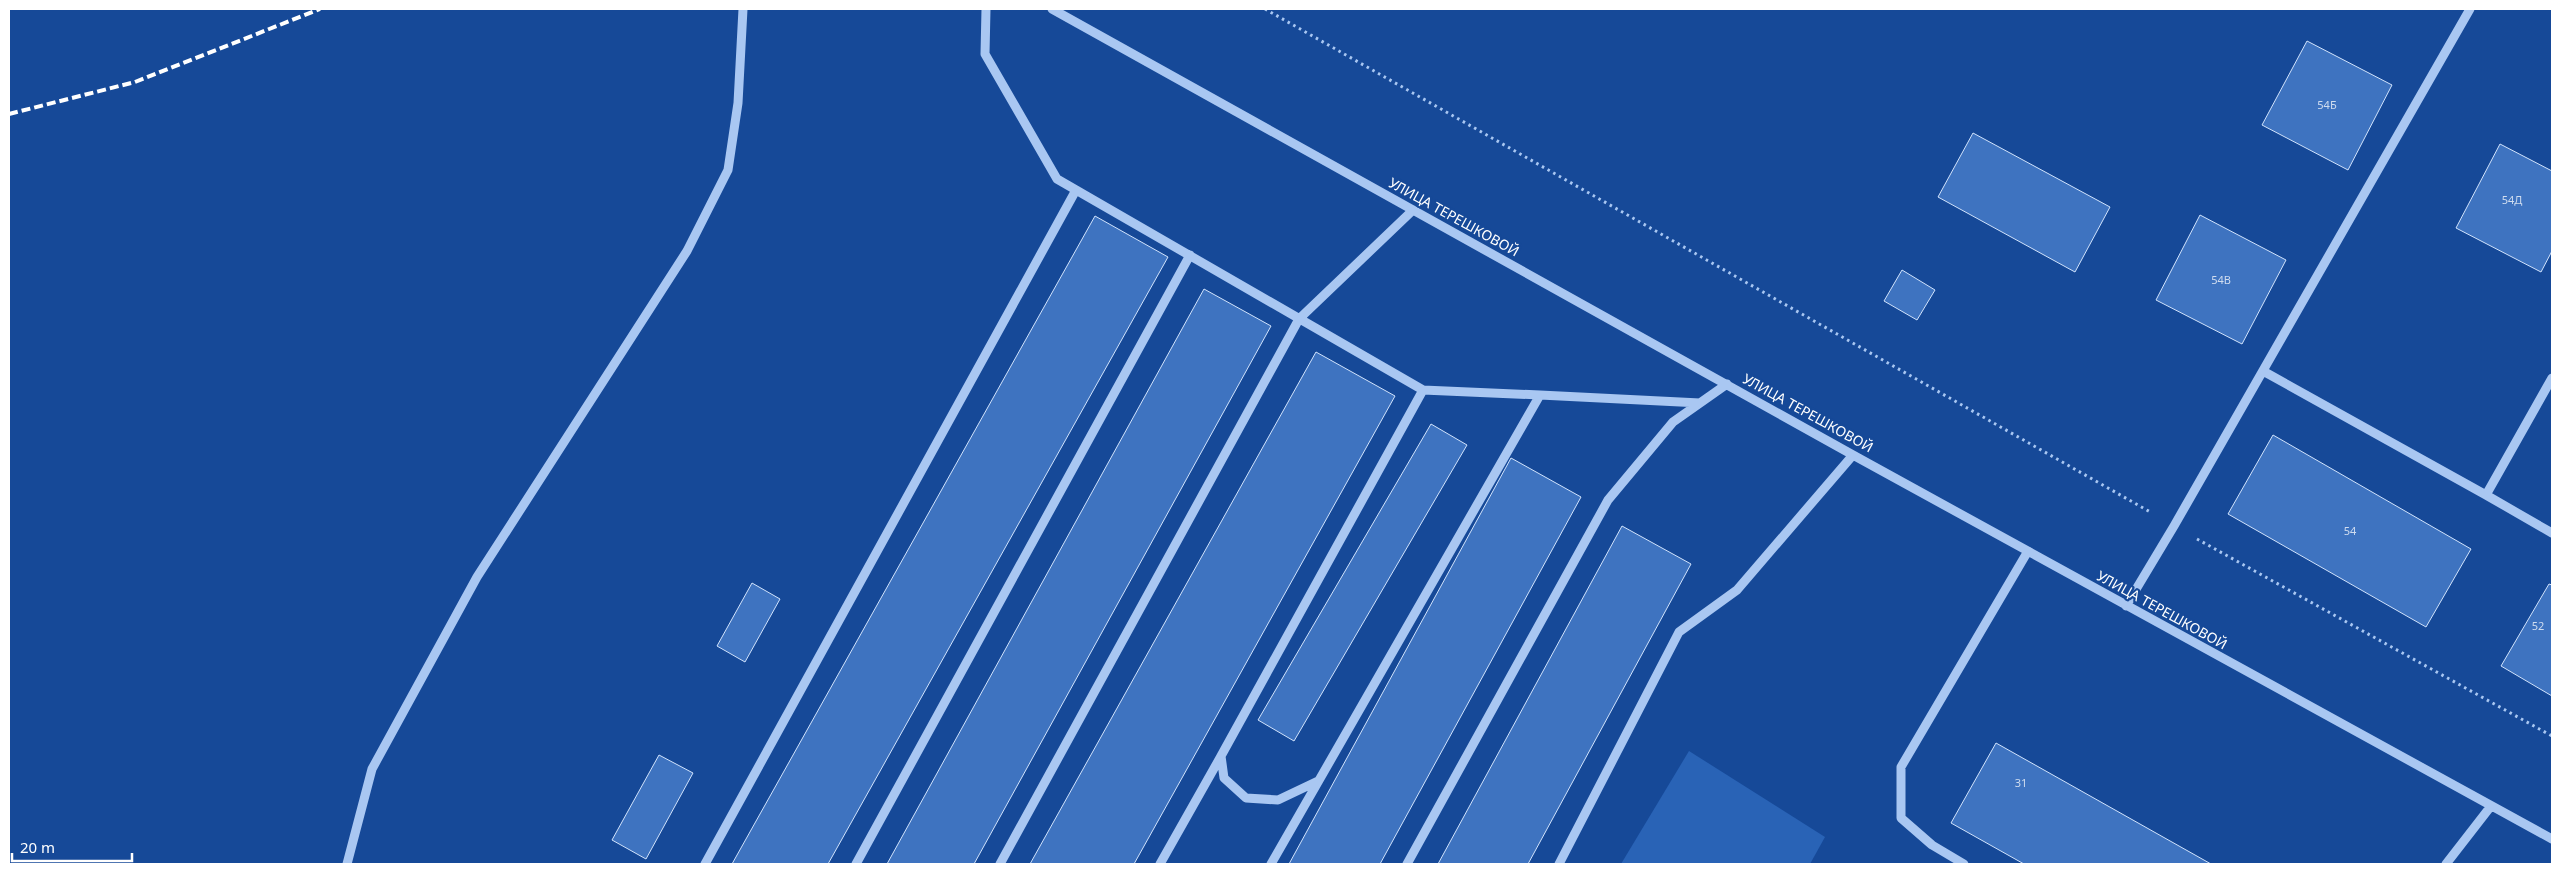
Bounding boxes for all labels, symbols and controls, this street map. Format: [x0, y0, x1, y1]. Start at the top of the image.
house number: 54Б [2317, 97, 2337, 112]
street label: УЛИЦА ТЕРЕШКОВОЙ [1386, 173, 1523, 260]
house number: 54Д [2502, 192, 2522, 207]
house number: 54В [2211, 272, 2231, 287]
street label: УЛИЦА ТЕРЕШКОВОЙ [1740, 369, 1877, 456]
house number: 54 [2344, 523, 2357, 538]
street label: УЛИЦА ТЕРЕШКОВОЙ [2094, 566, 2231, 653]
house number: 52 [2532, 618, 2544, 633]
house number: 31 [2015, 775, 2027, 790]
scale bar [12, 830, 132, 862]
text: 20 m [20, 837, 55, 857]

